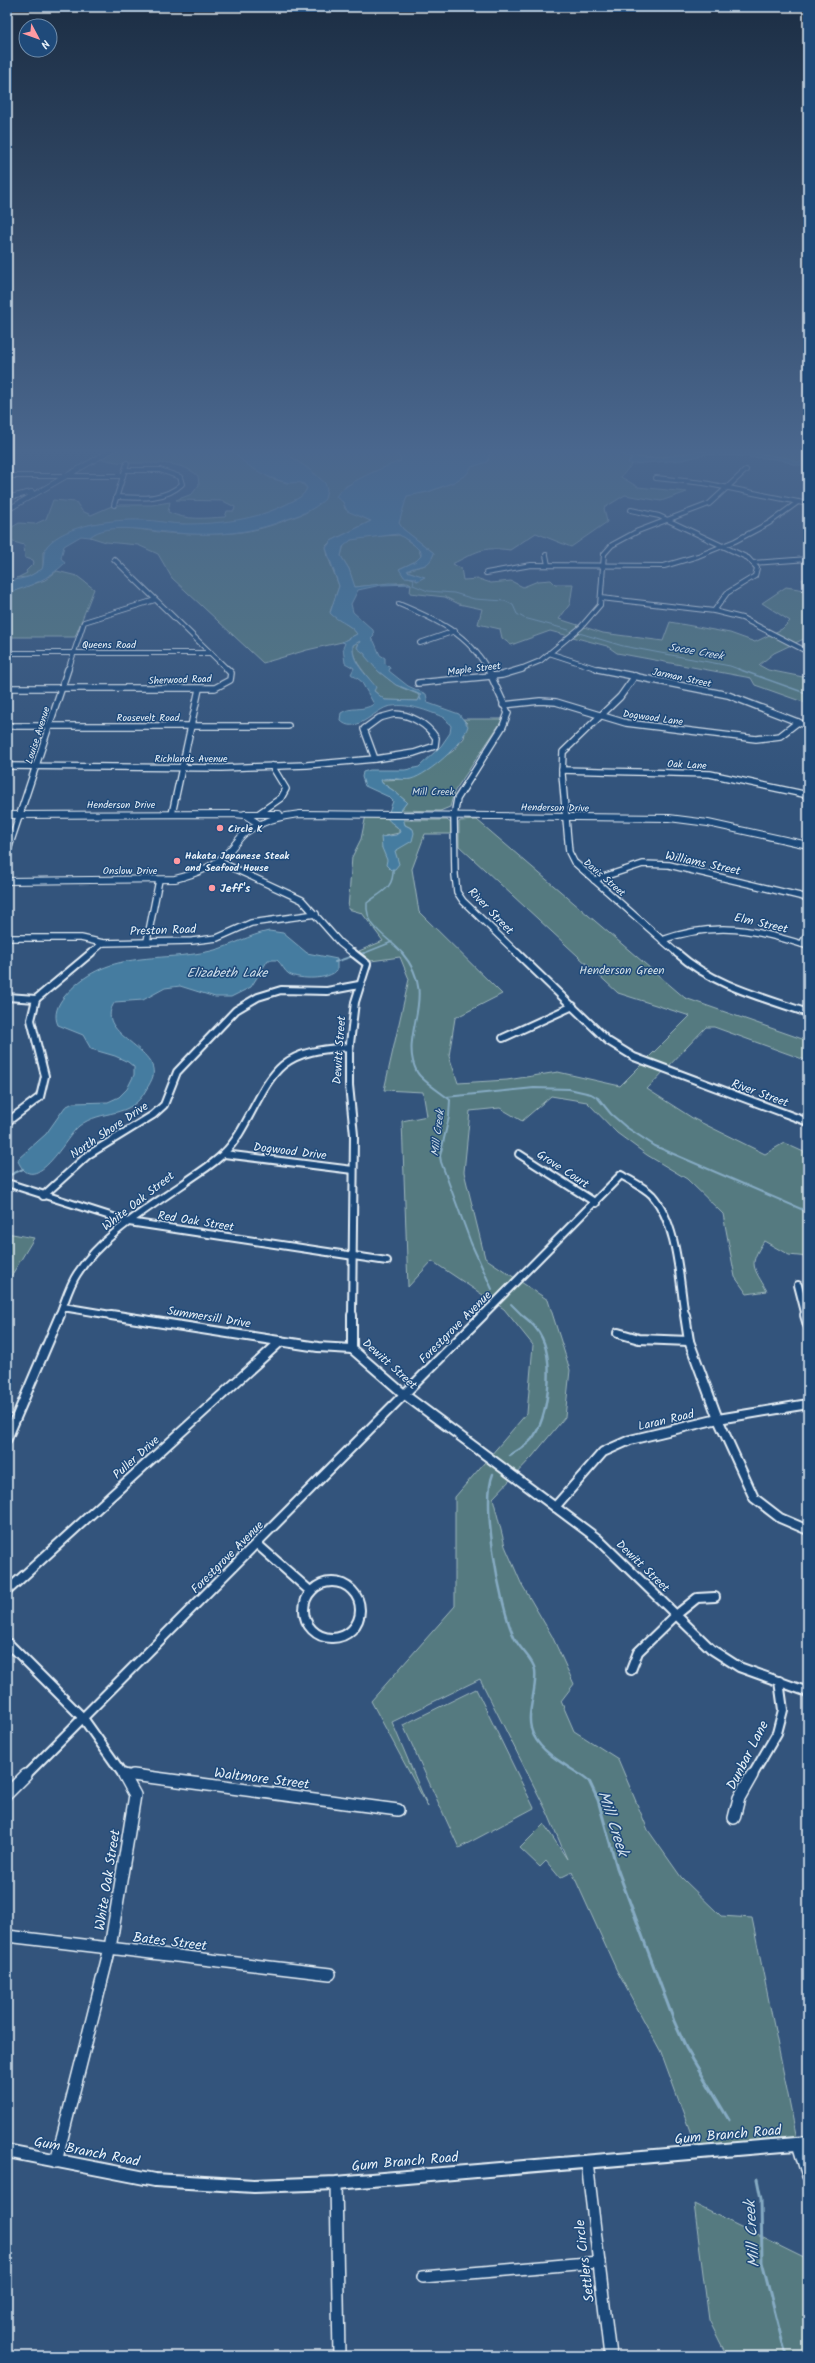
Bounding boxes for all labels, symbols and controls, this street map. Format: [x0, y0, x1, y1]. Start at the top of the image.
north arrow [18, 18, 58, 58]
text: N [36, 35, 54, 52]
street label: Queens Road [82, 637, 137, 653]
water label: Socoe Creek [667, 638, 726, 666]
street label: Maple Street [447, 658, 502, 680]
street label: Jarman Street [651, 664, 713, 692]
street label: Sherwood Road [148, 671, 213, 689]
street label: Louise Avenue [21, 704, 55, 766]
street label: Dogwood Lane [622, 706, 684, 730]
street label: Roosevelt Road [117, 710, 180, 726]
street label: Richlands Avenue [154, 751, 228, 767]
street label: Oak Lane [667, 756, 708, 774]
park label: Mill Creek [412, 784, 454, 800]
street label: Henderson Drive [87, 797, 156, 813]
street label: Henderson Drive [521, 799, 590, 817]
place label: Circle K [228, 821, 263, 837]
marker: Circle K [215, 823, 225, 833]
street label: Williams Street [663, 846, 743, 881]
place label: Hakata Japanese Steak and Seafood House [185, 848, 290, 876]
street label: Davis Street [580, 855, 629, 901]
marker: Hakata Japanese Steak and Seafood House [172, 856, 182, 866]
street label: Onslow Drive [103, 863, 158, 879]
place label: Jeff's [220, 879, 251, 898]
marker: Jeff's [207, 883, 217, 893]
street label: River Street [463, 883, 518, 940]
street label: Elm Street [732, 908, 790, 939]
street label: Preston Road [130, 920, 198, 941]
park label: Henderson Green [579, 961, 665, 980]
water label: Elizabeth Lake [187, 963, 269, 984]
street label: Dewitt Street [328, 1015, 351, 1085]
street label: River Street [729, 1074, 791, 1113]
street label: North Shore Drive [66, 1097, 153, 1164]
water label: Mill Creek [426, 1107, 450, 1157]
street label: Dogwood Drive [252, 1138, 328, 1165]
street label: Grove Court [533, 1145, 593, 1194]
street label: White Oak Street [98, 1167, 179, 1236]
street label: Red Oak Street [156, 1206, 236, 1237]
street label: Forestgrove Avenue [414, 1286, 497, 1368]
street label: Summersill Drive [166, 1302, 253, 1334]
street label: Dewitt Street [358, 1334, 422, 1395]
street label: Laran Road [636, 1405, 697, 1436]
street label: Puller Drive [109, 1431, 164, 1484]
street label: Forestgrove Avenue [186, 1516, 269, 1598]
street label: Dewitt Street [611, 1536, 674, 1597]
street label: Dunbar Lane [721, 1716, 775, 1794]
street label: Waltmore Street [213, 1762, 311, 1796]
water label: Mill Creek [590, 1788, 636, 1862]
street label: White Oak Street [89, 1828, 127, 1932]
street label: Bates Street [132, 1927, 209, 1958]
street label: Gum Branch Road [674, 2119, 783, 2151]
street label: Gum Branch Road [32, 2131, 142, 2173]
street label: Gum Branch Road [351, 2146, 460, 2178]
water label: Mill Creek [737, 2197, 767, 2268]
street label: Settlers Circle [569, 2218, 601, 2303]

